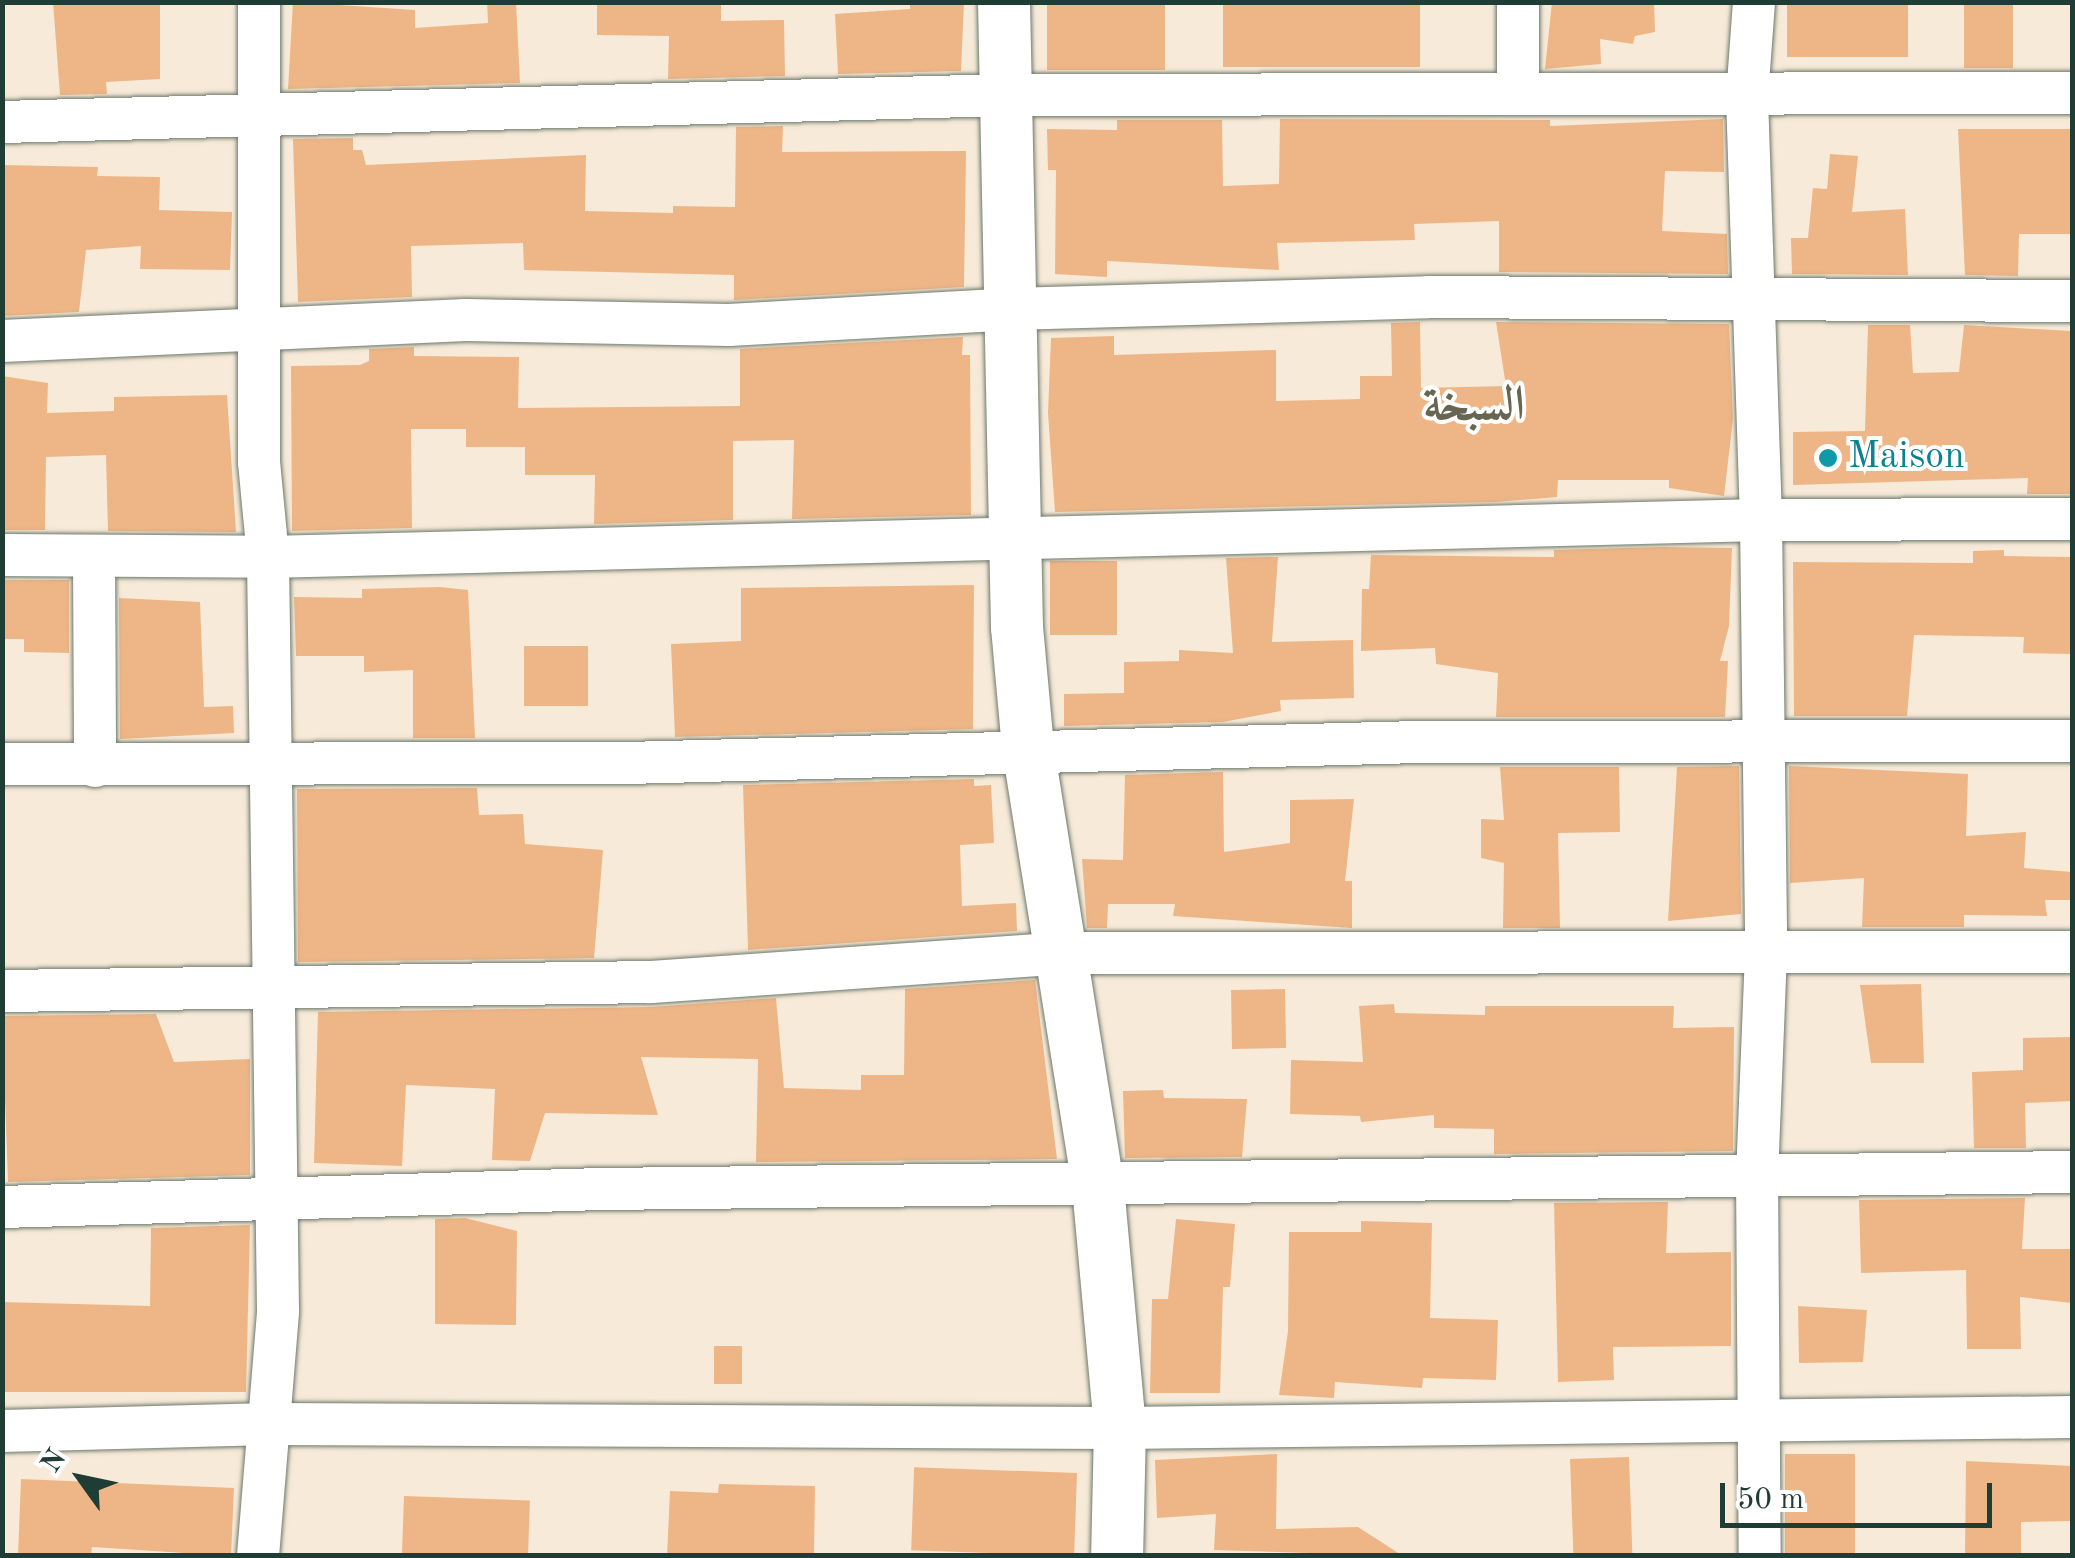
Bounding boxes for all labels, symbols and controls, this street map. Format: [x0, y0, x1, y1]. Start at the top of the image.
district label: السبخة [1423, 378, 1525, 436]
place label: Maison [1848, 435, 1965, 481]
marker: Maison [1817, 447, 1839, 469]
north arrow [30, 1428, 130, 1528]
text: N [37, 1445, 72, 1478]
scale bar [1725, 1463, 1998, 1525]
text: 50 m [1737, 1485, 1804, 1515]

